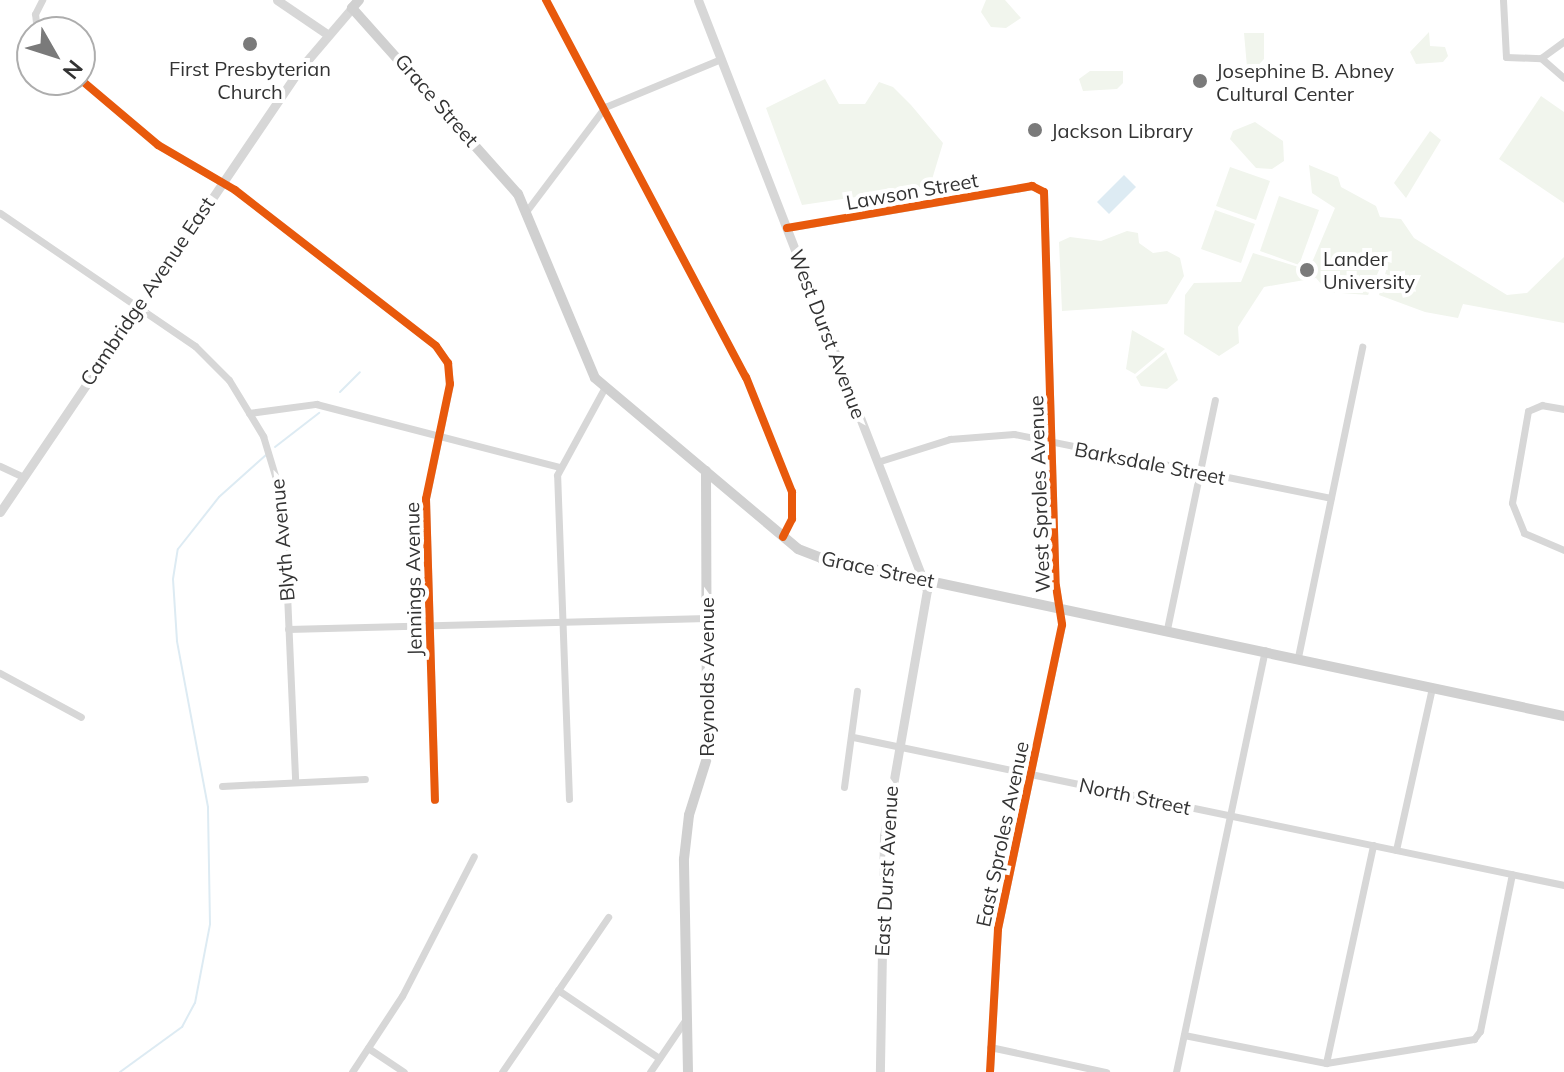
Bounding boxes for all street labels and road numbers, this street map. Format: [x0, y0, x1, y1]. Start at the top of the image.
street label: Grace Street [390, 49, 484, 151]
street label: Lawson Street [844, 168, 980, 214]
street label: Cambridge Avenue East [75, 192, 219, 390]
street label: West Durst Avenue [785, 246, 871, 422]
street label: West Sproles Avenue [1024, 395, 1054, 593]
street label: Barksdale Street [1073, 437, 1227, 489]
street label: Blyth Avenue [265, 478, 299, 602]
street label: Jennings Avenue [400, 502, 426, 656]
street label: Grace Street [819, 545, 937, 593]
street label: Reynolds Avenue [694, 597, 718, 757]
street label: East Sproles Avenue [971, 739, 1033, 929]
street label: North Street [1077, 772, 1193, 820]
street label: East Durst Avenue [870, 785, 902, 957]

